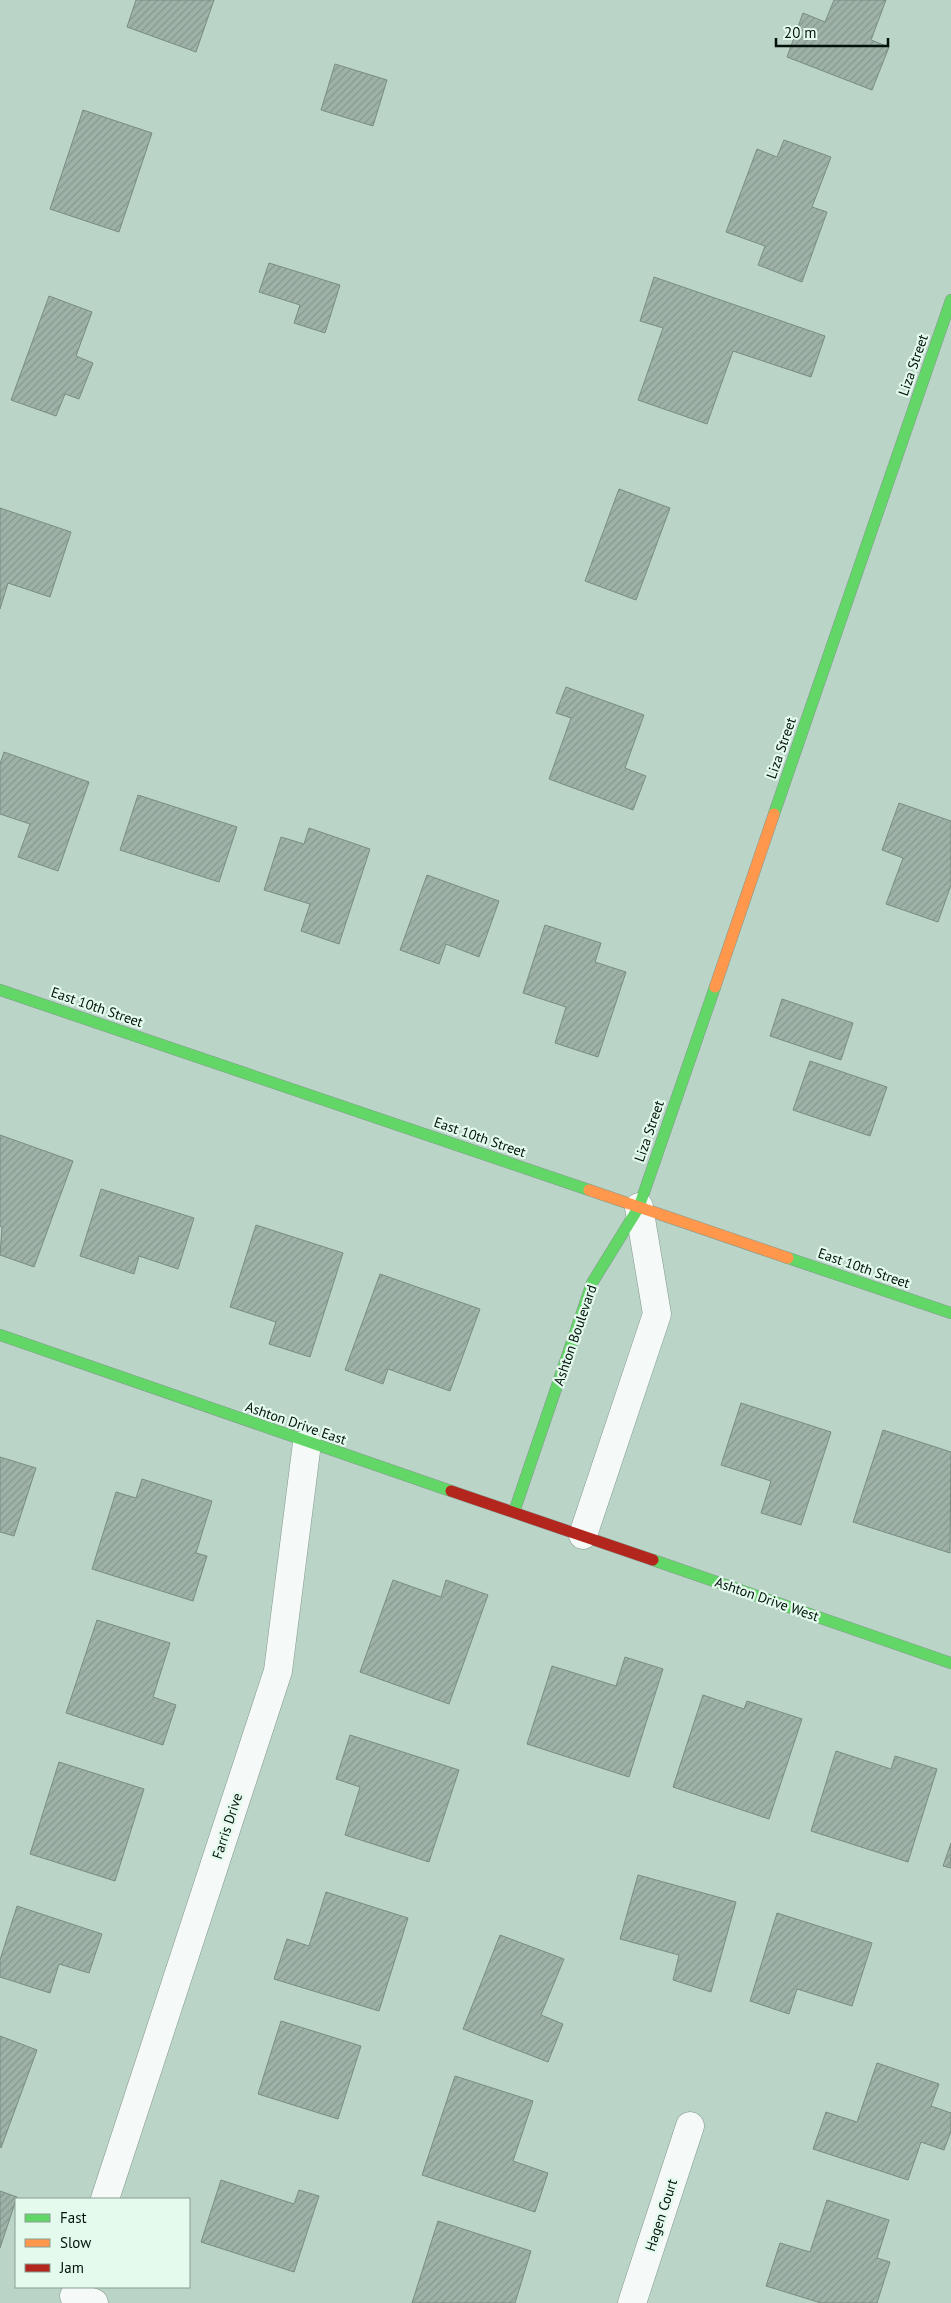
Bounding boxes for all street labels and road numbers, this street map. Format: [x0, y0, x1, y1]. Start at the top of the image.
street label: Liza Street [894, 332, 932, 398]
street label: Liza Street [762, 715, 800, 781]
street label: East 10th Street [49, 983, 146, 1031]
street label: Liza Street [630, 1098, 668, 1164]
street label: East 10th Street [432, 1113, 529, 1161]
street label: East 10th Street [816, 1244, 913, 1292]
street label: Ashton Boulevard [549, 1282, 601, 1388]
street label: Ashton Drive East [243, 1397, 349, 1449]
street label: Ashton Drive West [713, 1573, 822, 1625]
street label: Farris Drive [208, 1791, 246, 1861]
street label: Hagen Court [641, 2176, 681, 2253]

